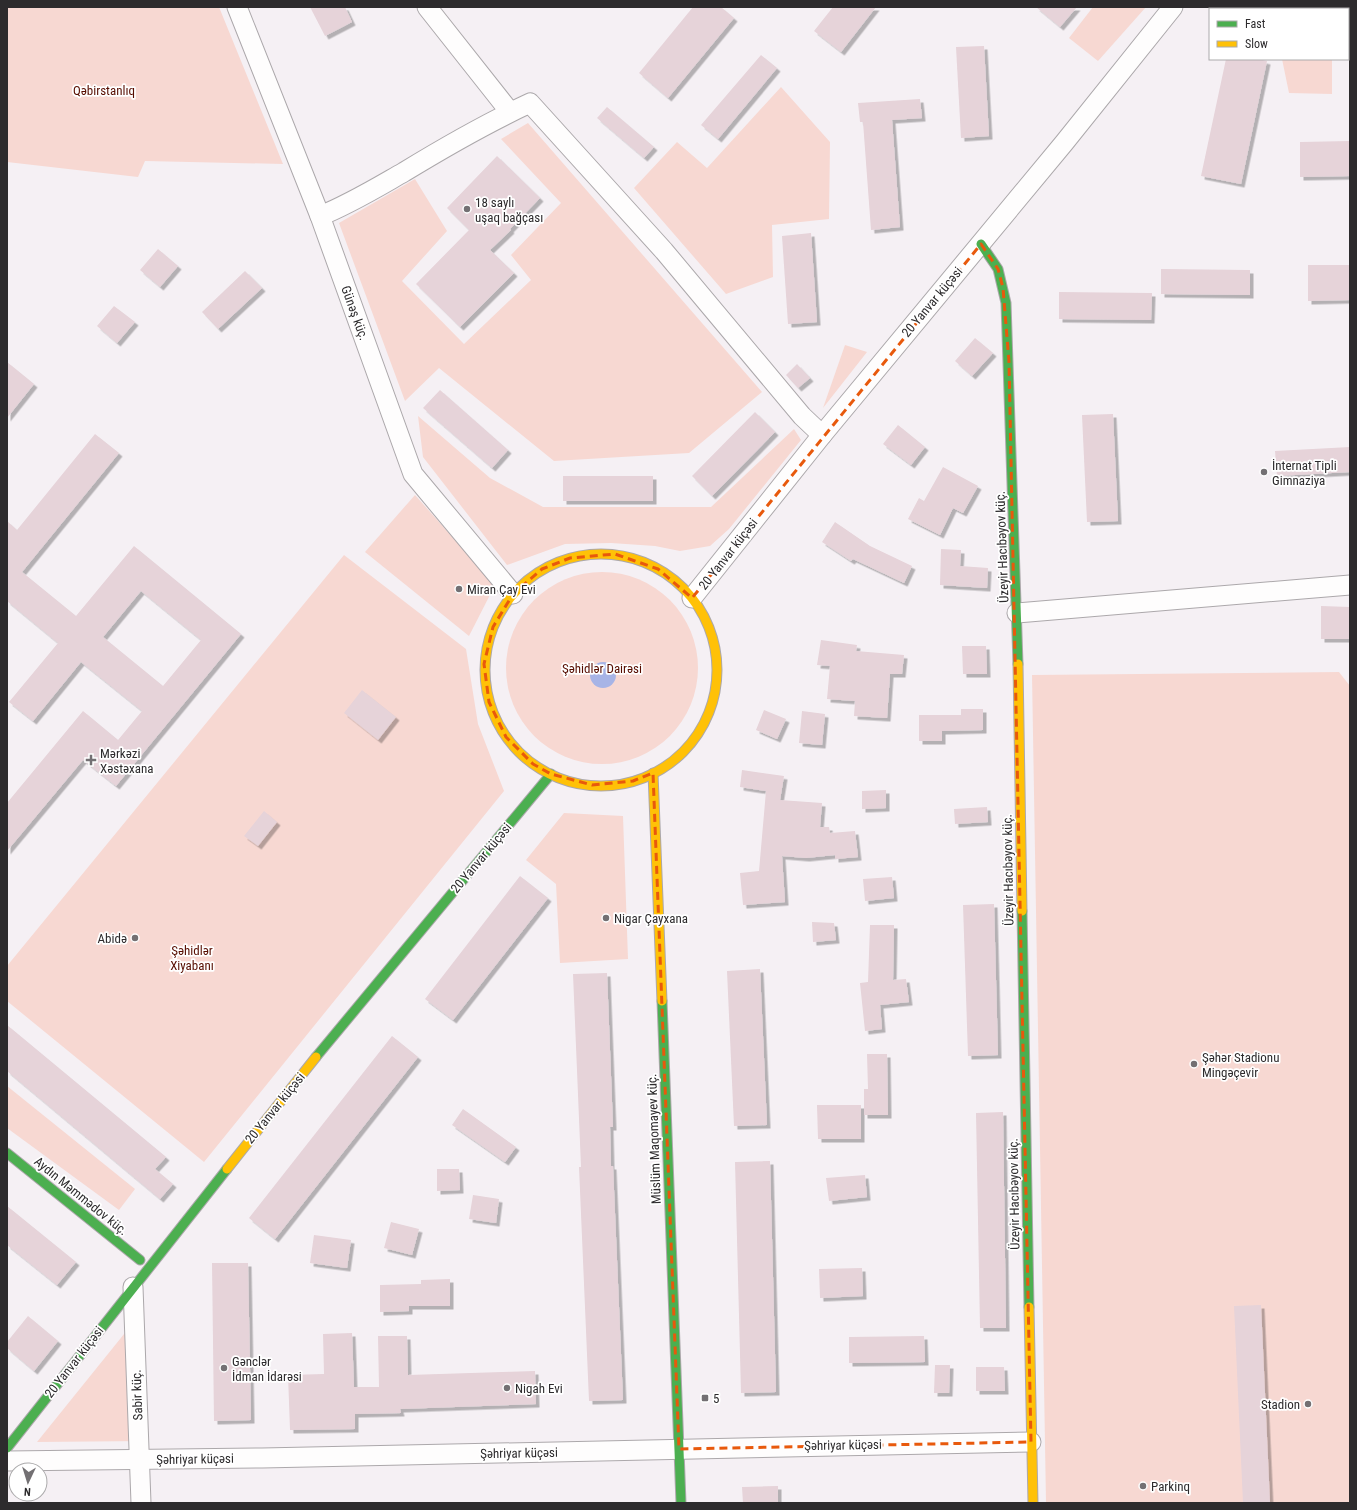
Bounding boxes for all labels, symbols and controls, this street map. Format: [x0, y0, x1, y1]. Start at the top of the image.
legend [1209, 8, 1349, 60]
text: Fast [1245, 17, 1266, 31]
text: Slow [1245, 37, 1268, 51]
park label: Qəbirstanlıq [73, 83, 135, 98]
place label: 18 saylı uşaq bağçası [475, 195, 543, 225]
marker: 18 saylı uşaq bağçası [462, 204, 472, 214]
street label: 20 Yanvar küçəsi [898, 264, 966, 340]
street label: Günəş küç. [338, 284, 372, 342]
place label: İnternat Tipli Gimnaziya [1272, 458, 1337, 488]
marker: İnternat Tipli Gimnaziya [1259, 467, 1269, 477]
street label: Üzeyir Hacıbəyov küç. [993, 491, 1011, 603]
street label: 20 Yanvar küçəsi [695, 515, 761, 593]
place label: Miran Çay Evi [467, 582, 536, 597]
marker: Miran Çay Evi [454, 584, 464, 594]
park label: Şəhidlər Dairəsi [562, 661, 642, 676]
place label: Mərkəzi Xəstəxana [100, 746, 154, 776]
marker: Mərkəzi Xəstəxana [85, 754, 97, 766]
street label: Üzeyir Hacıbəyov küç. [1000, 814, 1016, 926]
street label: 20 Yanvar küçəsi [447, 820, 515, 896]
place label: Nigar Çayxana [614, 911, 688, 926]
marker: Nigar Çayxana [601, 913, 611, 923]
place label: Abidə [98, 931, 127, 946]
marker: Abidə [130, 933, 140, 943]
park label: Şəhidlər Xiyabanı [170, 943, 214, 973]
place label: Şəhər Stadionu Mingəçevir [1202, 1050, 1279, 1080]
marker: Şəhər Stadionu Mingəçevir [1189, 1059, 1199, 1069]
street label: 20 Yanvar küçəsi [242, 1070, 308, 1146]
street label: Müslüm Maqomayev küç. [644, 1074, 664, 1204]
street label: Üzeyir Hacıbəyov küç. [1006, 1138, 1022, 1250]
street label: Aydın Məmmədov küç. [31, 1154, 131, 1238]
street label: 20 Yanvar küçəsi [41, 1323, 107, 1401]
place label: Gənclər İdman İdarəsi [232, 1354, 302, 1384]
marker: Gənclər İdman İdarəsi [219, 1363, 229, 1373]
street label: Sabir küç. [129, 1369, 145, 1421]
place label: Nigah Evi [515, 1381, 563, 1396]
marker: Nigah Evi [502, 1383, 512, 1393]
place label: 5 [713, 1391, 719, 1406]
marker: 5 [700, 1393, 710, 1403]
place label: Stadion [1261, 1397, 1300, 1412]
marker: Stadion [1303, 1399, 1313, 1409]
street label: Şəhriyar küçəsi [804, 1437, 882, 1453]
street label: Şəhriyar küçəsi [480, 1445, 558, 1461]
street label: Şəhriyar küçəsi [156, 1451, 234, 1467]
north arrow [8, 1462, 48, 1502]
place label: Parkinq [1151, 1479, 1190, 1494]
marker: Parkinq [1138, 1481, 1148, 1491]
text: N [23, 1485, 31, 1498]

